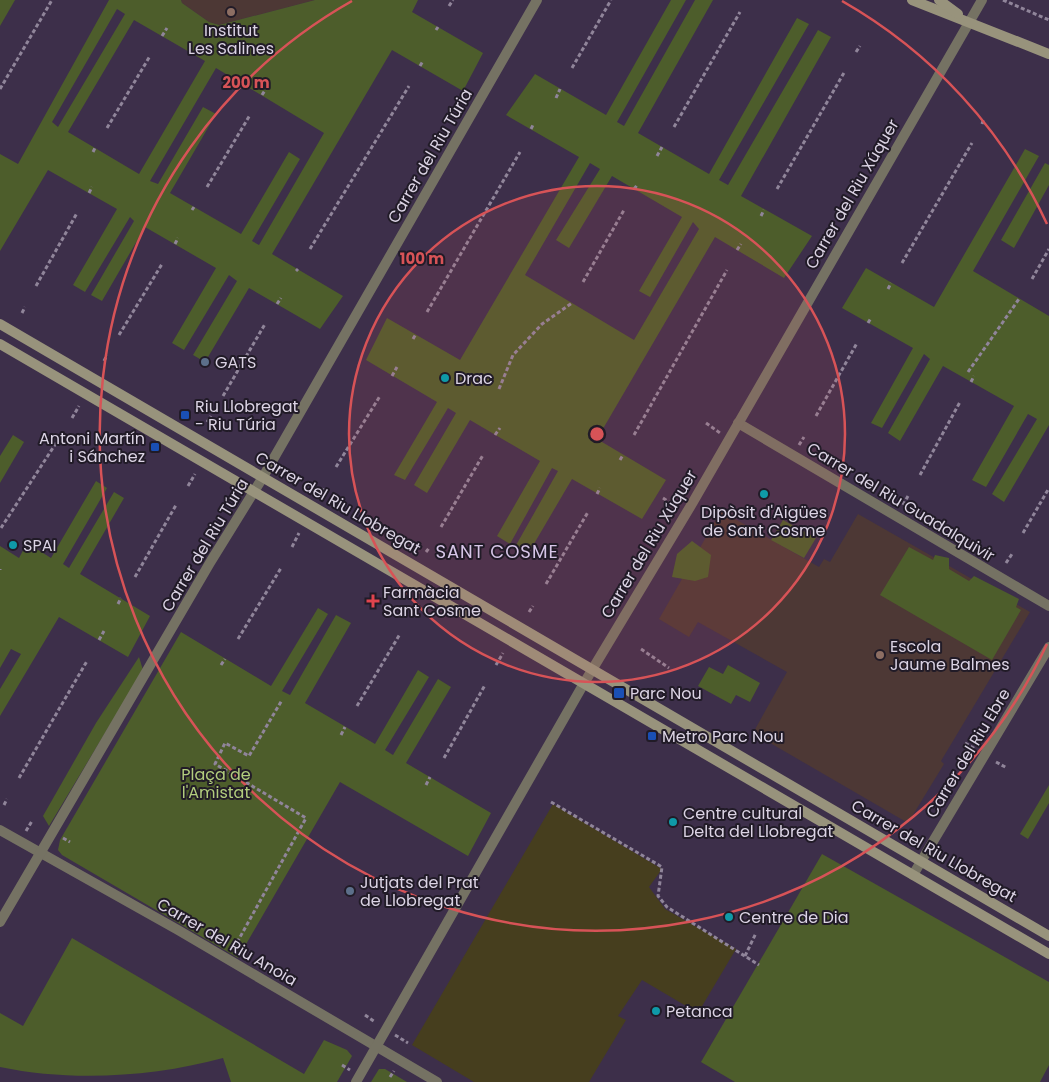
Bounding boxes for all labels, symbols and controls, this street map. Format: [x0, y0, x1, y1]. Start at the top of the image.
marker: Institut Les Salines [225, 6, 237, 18]
place label: Institut Les Salines [188, 19, 274, 60]
text: 200 m [222, 72, 270, 93]
street label: Carrer del Riu Túria [382, 84, 478, 228]
street label: Carrer del Riu Xúquer [800, 115, 904, 273]
text: 100 m [400, 248, 444, 269]
place label: GATS [215, 351, 256, 374]
marker: GATS [199, 356, 211, 368]
place label: Drac [455, 367, 493, 390]
marker: Drac [439, 372, 451, 384]
place label: Riu Llobregat - Riu Túria [195, 395, 299, 436]
marker: Riu Llobregat - Riu Túria [179, 409, 191, 421]
centre of rings [588, 425, 606, 443]
place label: Antoni Martín i Sánchez [39, 427, 145, 468]
street label: Carrer del Riu Guadalquivir [803, 437, 999, 567]
marker: Antoni Martín i Sánchez [149, 441, 161, 453]
street label: Carrer del Riu Llobregat [251, 446, 425, 560]
street label: Carrer del Riu Xúquer [595, 465, 703, 623]
street label: Carrer del Riu Túria [156, 474, 254, 616]
marker: Dipòsit d'Aigües de Sant Cosme [758, 488, 770, 500]
place label: Dipòsit d'Aigües de Sant Cosme [701, 501, 827, 542]
place label: SPAI [23, 534, 56, 557]
marker: SPAI [7, 539, 19, 551]
district label: SANT COSME [435, 539, 559, 564]
place label: Farmàcia Sant Cosme [383, 581, 481, 622]
marker: Farmàcia Sant Cosme [367, 595, 379, 607]
place label: Escola Jaume Balmes [890, 635, 1010, 676]
marker: Escola Jaume Balmes [874, 649, 886, 661]
place label: Parc Nou [630, 682, 702, 705]
street label: Carrer del Riu Ebre [920, 684, 1016, 822]
marker: Parc Nou [612, 686, 626, 700]
place label: Metro Parc Nou [662, 725, 784, 748]
marker: Metro Parc Nou [646, 730, 658, 742]
park label: Plaça de l'Amistat [181, 763, 251, 804]
street label: Carrer del Riu Llobregat [847, 794, 1021, 908]
place label: Centre cultural Delta del Llobregat [683, 802, 833, 843]
marker: Centre cultural Delta del Llobregat [667, 816, 679, 828]
place label: Jutjats del Prat de Llobregat [360, 871, 479, 912]
marker: Jutjats del Prat de Llobregat [344, 885, 356, 897]
street label: Carrer del Riu Anoia [153, 892, 301, 992]
place label: Centre de Dia [739, 906, 849, 929]
marker: Centre de Dia [723, 911, 735, 923]
place label: Petanca [666, 1000, 733, 1023]
marker: Petanca [650, 1005, 662, 1017]

